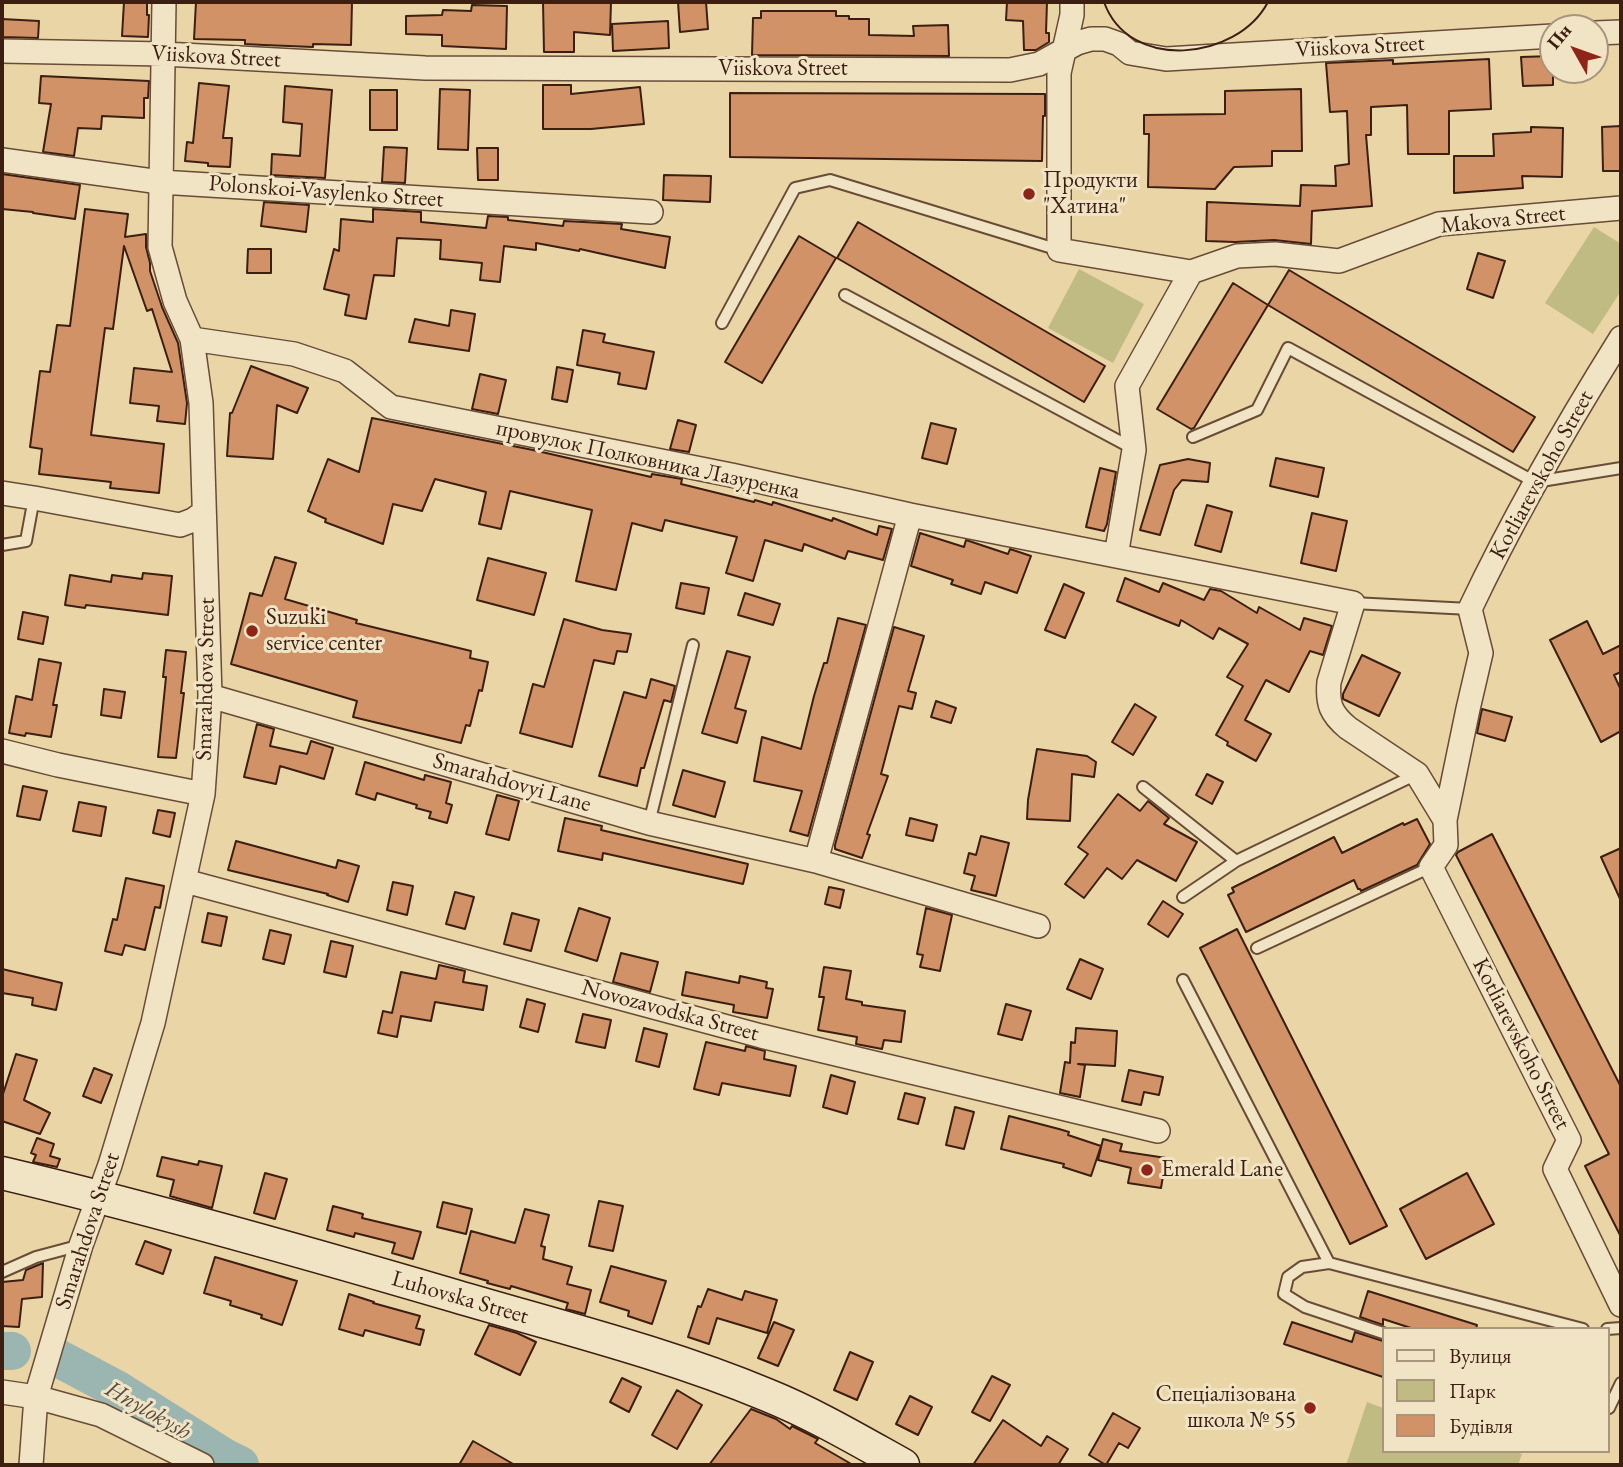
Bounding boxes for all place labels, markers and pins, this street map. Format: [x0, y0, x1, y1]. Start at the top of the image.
place label: Продукти "Хатина" [1043, 167, 1138, 221]
marker: Продукти "Хатина" [1021, 186, 1037, 202]
place label: Suzuki service center [266, 604, 382, 658]
marker: Suzuki service center [244, 623, 260, 639]
place label: Emerald Lane [1161, 1156, 1283, 1184]
marker: Emerald Lane [1139, 1162, 1155, 1178]
place label: Спеціалізована школа № 55 [1156, 1381, 1296, 1435]
marker: Спеціалізована школа № 55 [1302, 1400, 1318, 1416]

